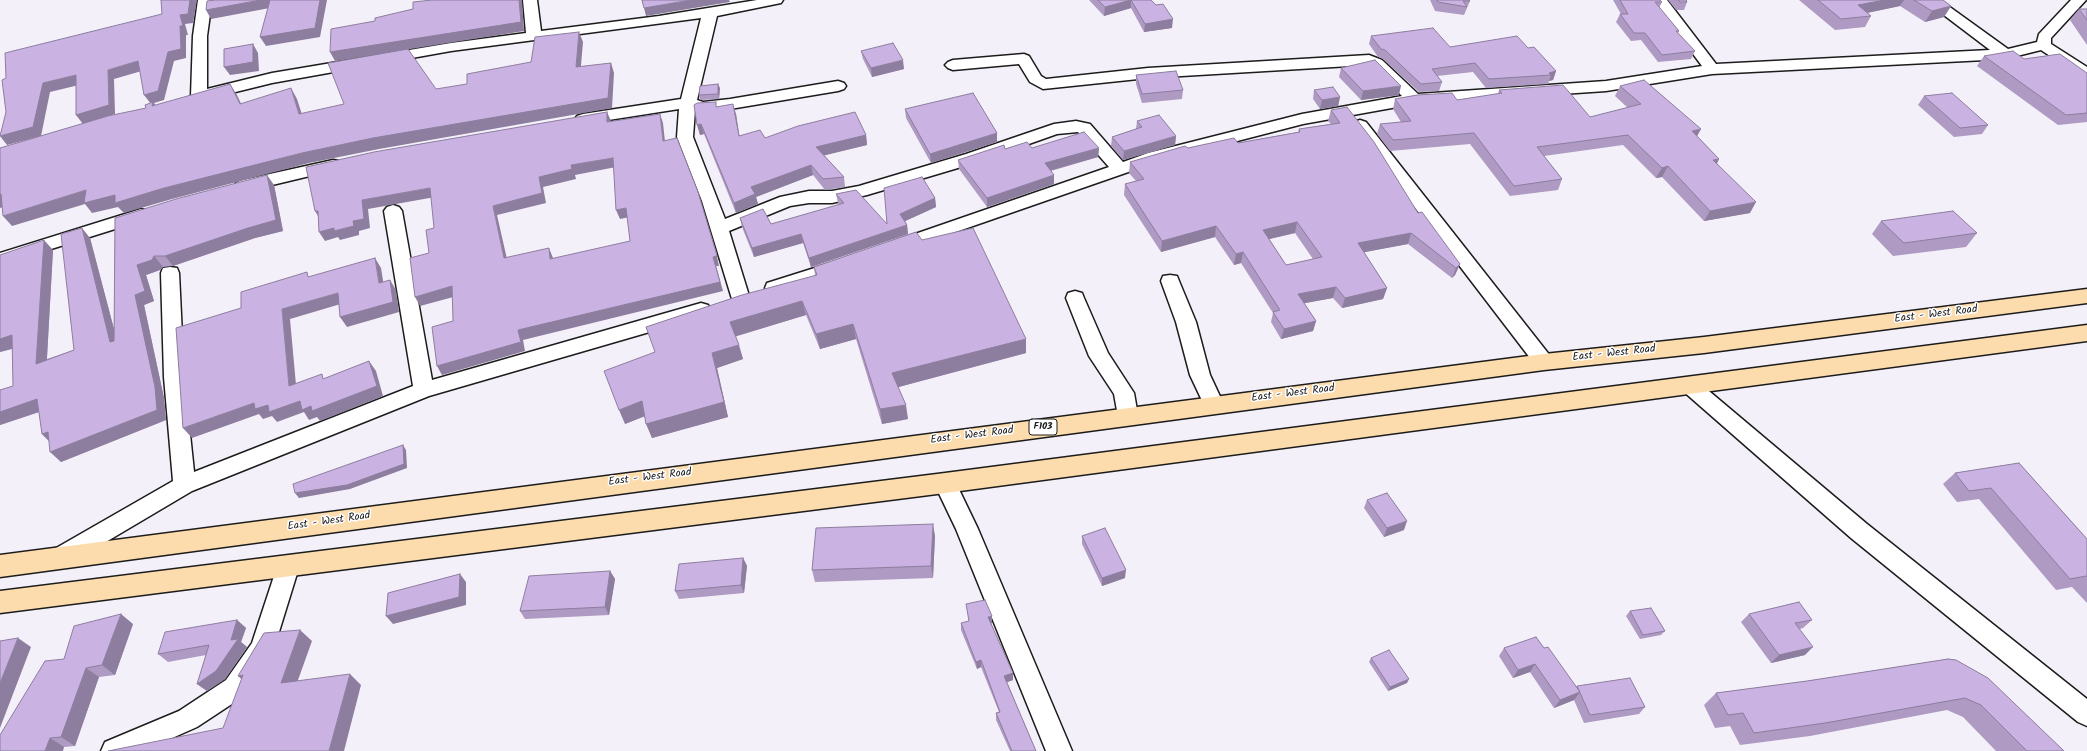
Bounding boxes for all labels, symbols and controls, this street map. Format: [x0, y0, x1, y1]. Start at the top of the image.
street label: East - West Road [1894, 303, 1978, 327]
street label: East - West Road [1572, 343, 1656, 365]
street label: East - West Road [1251, 382, 1335, 406]
road number: F103 [1029, 419, 1057, 435]
street label: East - West Road [930, 424, 1014, 448]
street label: East - West Road [608, 466, 692, 490]
street label: East - West Road [287, 510, 371, 534]

